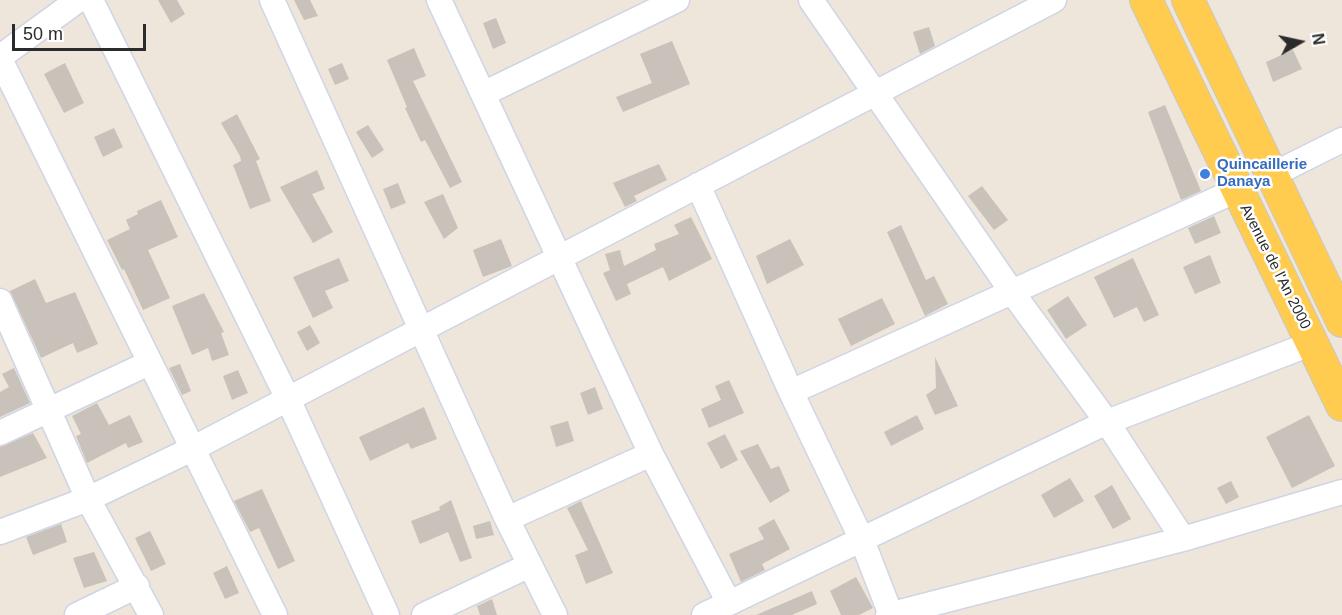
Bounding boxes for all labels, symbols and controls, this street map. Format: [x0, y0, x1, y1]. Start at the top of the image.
scale bar [15, 12, 148, 50]
north arrow [1270, 12, 1330, 72]
text: 50 m [23, 24, 63, 44]
text: N [1309, 32, 1328, 46]
place label: Quincaillerie Danaya [1217, 156, 1307, 191]
marker: Quincaillerie Danaya [1198, 167, 1212, 181]
street label: Avenue de l'An 2000 [1236, 202, 1314, 332]

